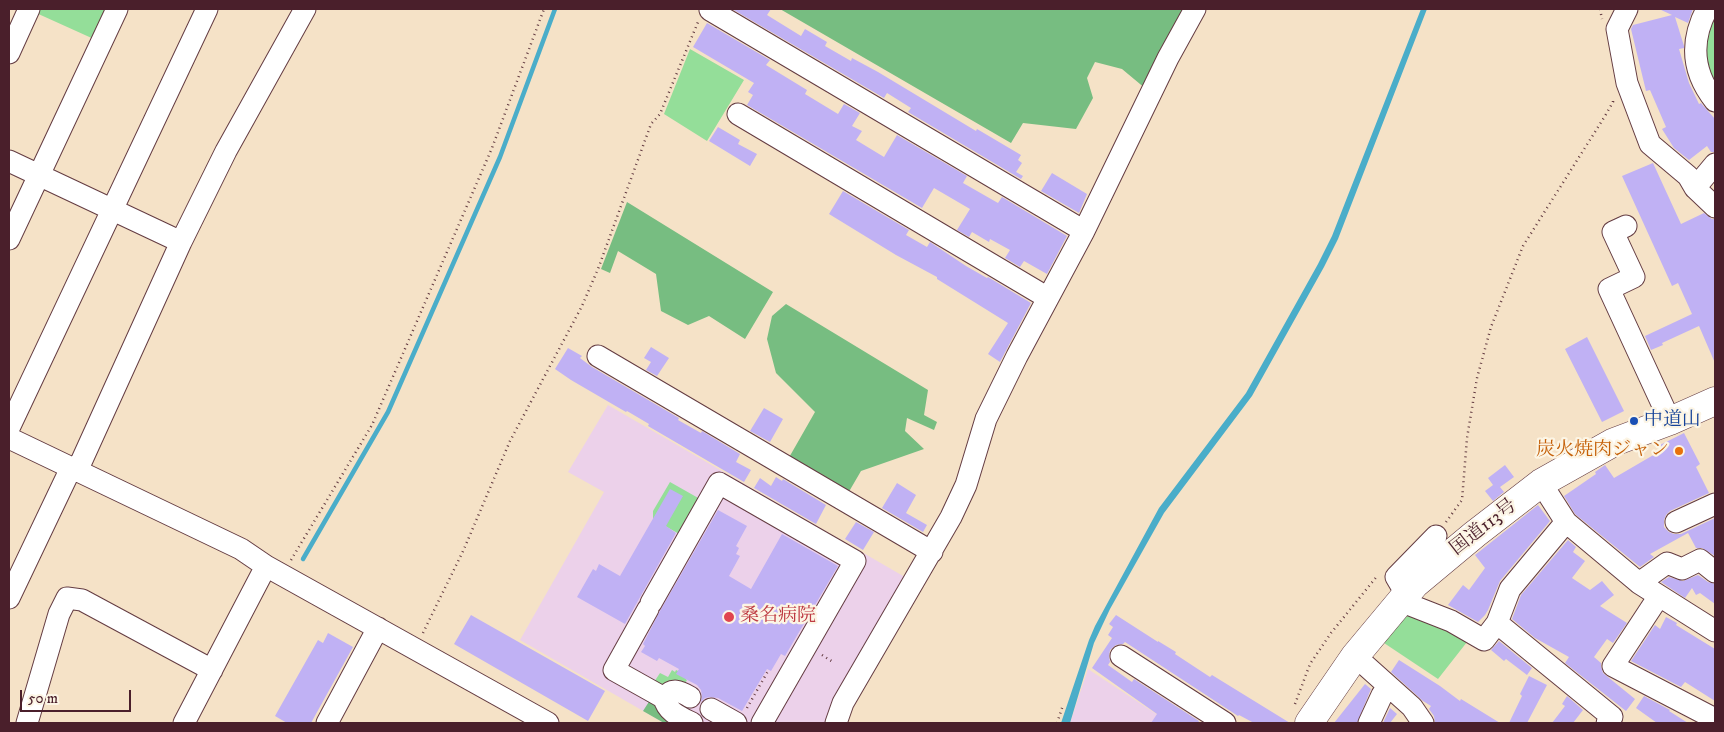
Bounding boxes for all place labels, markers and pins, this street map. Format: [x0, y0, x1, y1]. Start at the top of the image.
place label: 中道山 [1644, 410, 1701, 432]
marker: 中道山 [1628, 415, 1640, 427]
place label: 炭火焼肉ジャン [1536, 440, 1669, 462]
marker: 炭火焼肉ジャン [1673, 445, 1685, 457]
place label: 桑名病院 [740, 606, 816, 628]
marker: 桑名病院 [722, 610, 736, 624]

